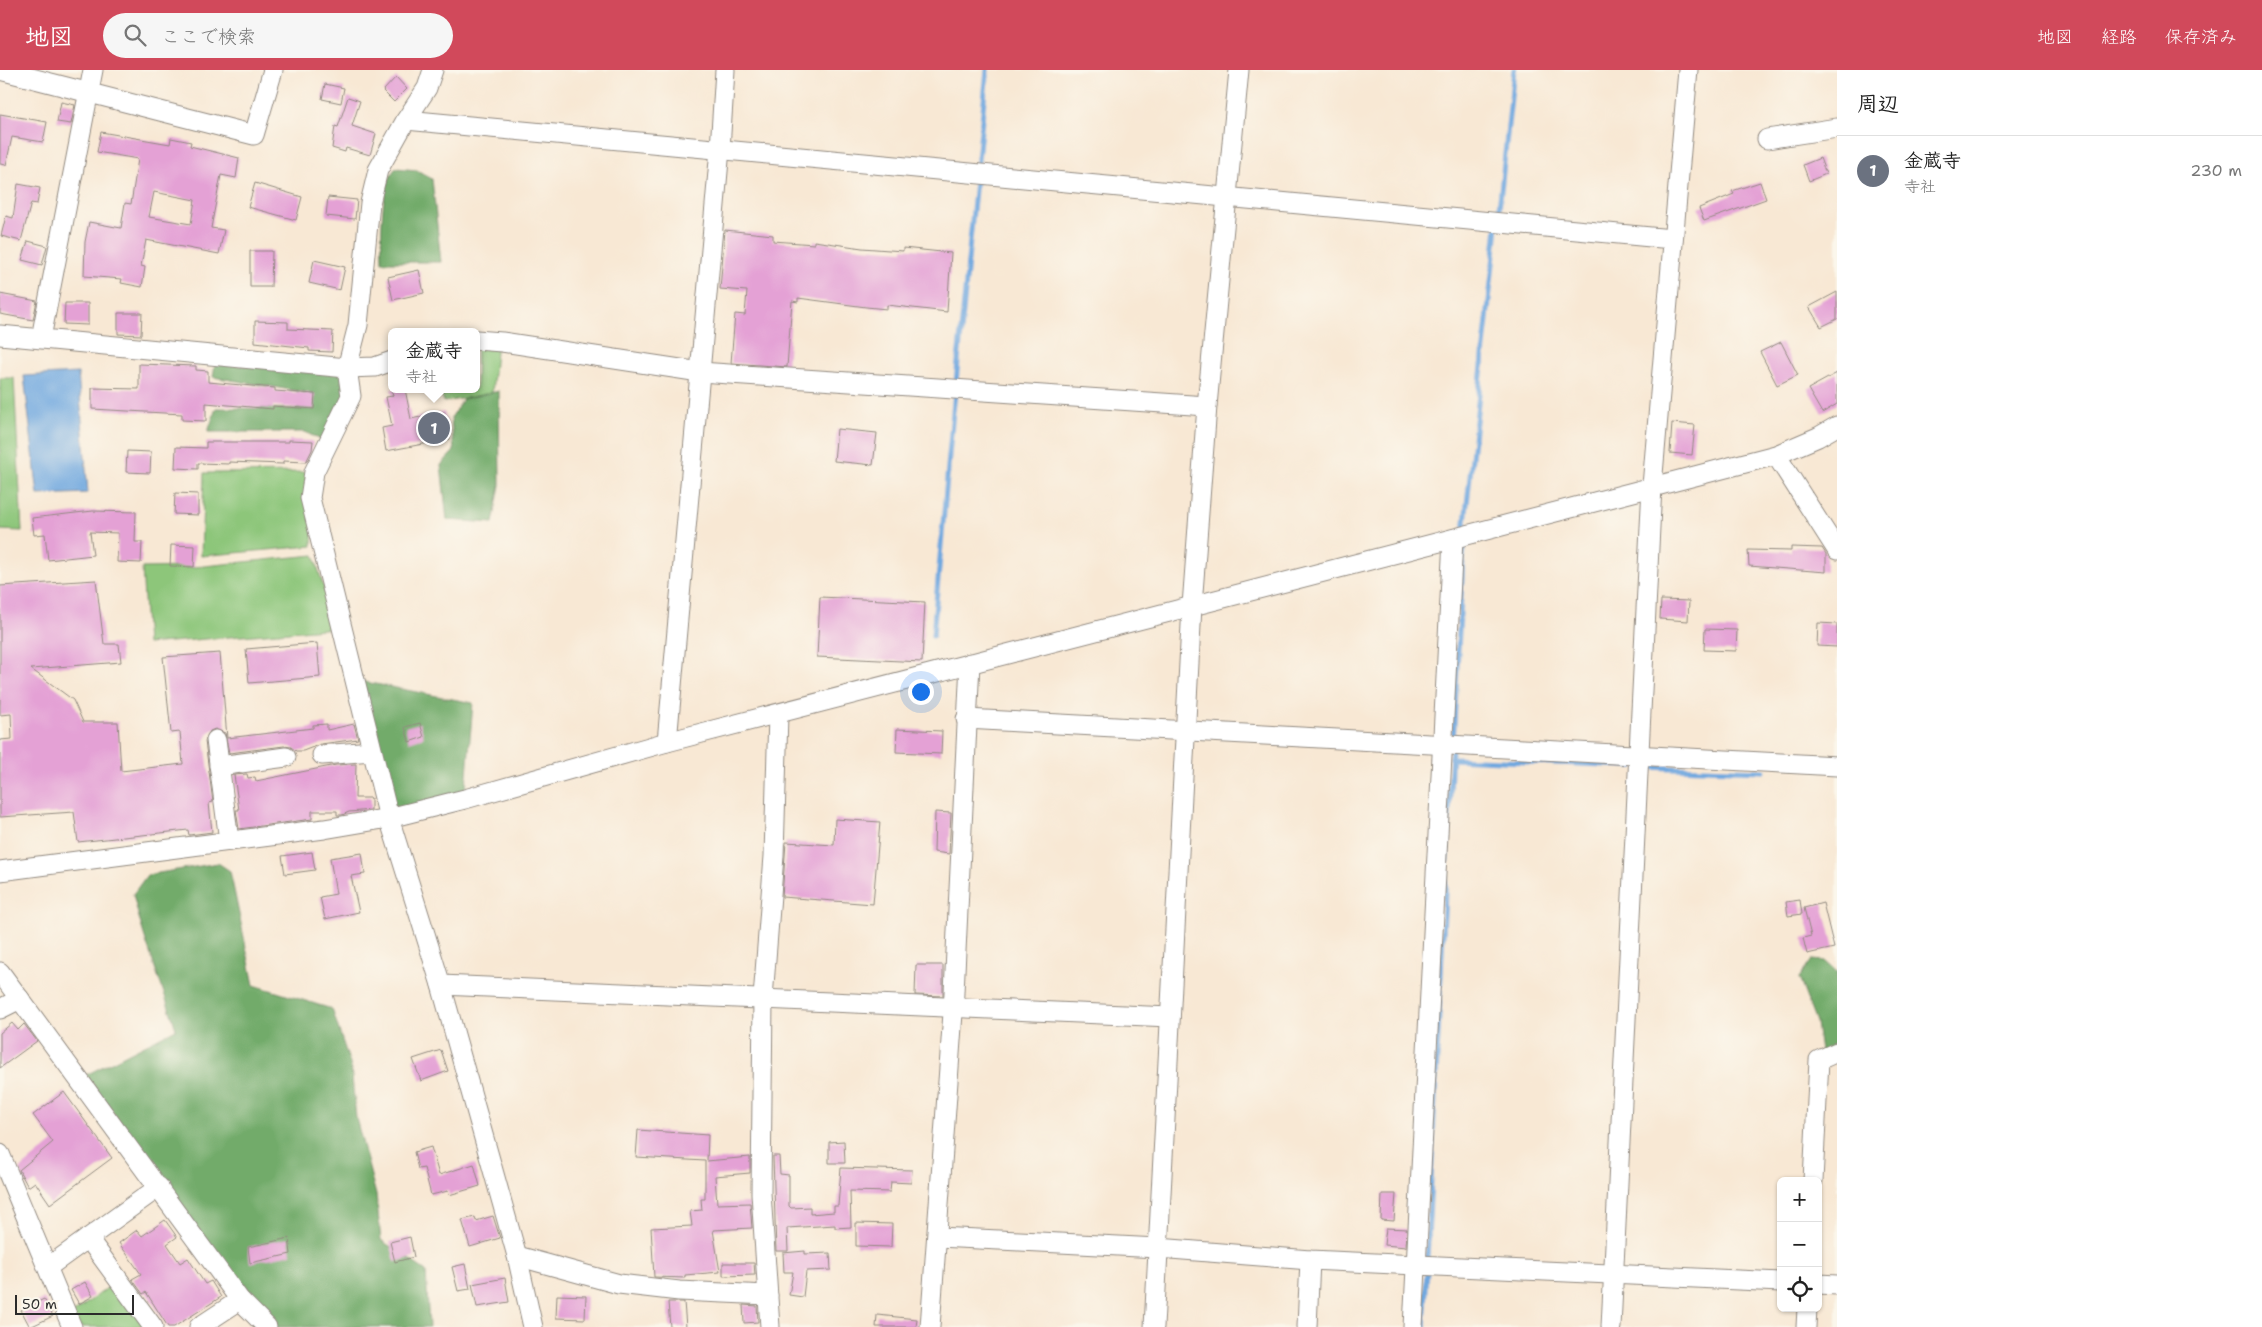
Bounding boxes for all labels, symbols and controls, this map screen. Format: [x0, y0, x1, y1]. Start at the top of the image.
search box [103, 13, 453, 58]
text: 地図 [25, 21, 73, 53]
icon: search [121, 21, 149, 49]
text: ここで検索 [161, 24, 256, 49]
text: 地図 [2037, 25, 2073, 49]
text: 経路 [2101, 25, 2137, 49]
text: 保存済み [2165, 25, 2237, 49]
text: 周辺 [1857, 90, 1899, 118]
text: 金蔵寺 [1904, 148, 1961, 173]
text: 1 [1869, 160, 1877, 181]
text: 230 m [2190, 160, 2242, 181]
text: 寺社 [1904, 176, 1936, 197]
popup [388, 328, 480, 393]
text: 金蔵寺 [405, 338, 463, 363]
text: 寺社 [405, 366, 438, 387]
pin: 1 [418, 409, 450, 447]
your location [908, 679, 934, 705]
map controls [1777, 1177, 1822, 1312]
button: + [1777, 1177, 1822, 1222]
button: − [1777, 1222, 1822, 1267]
button: locate [1777, 1267, 1822, 1312]
scale bar [15, 1292, 134, 1315]
text: 50 m [22, 1295, 57, 1313]

